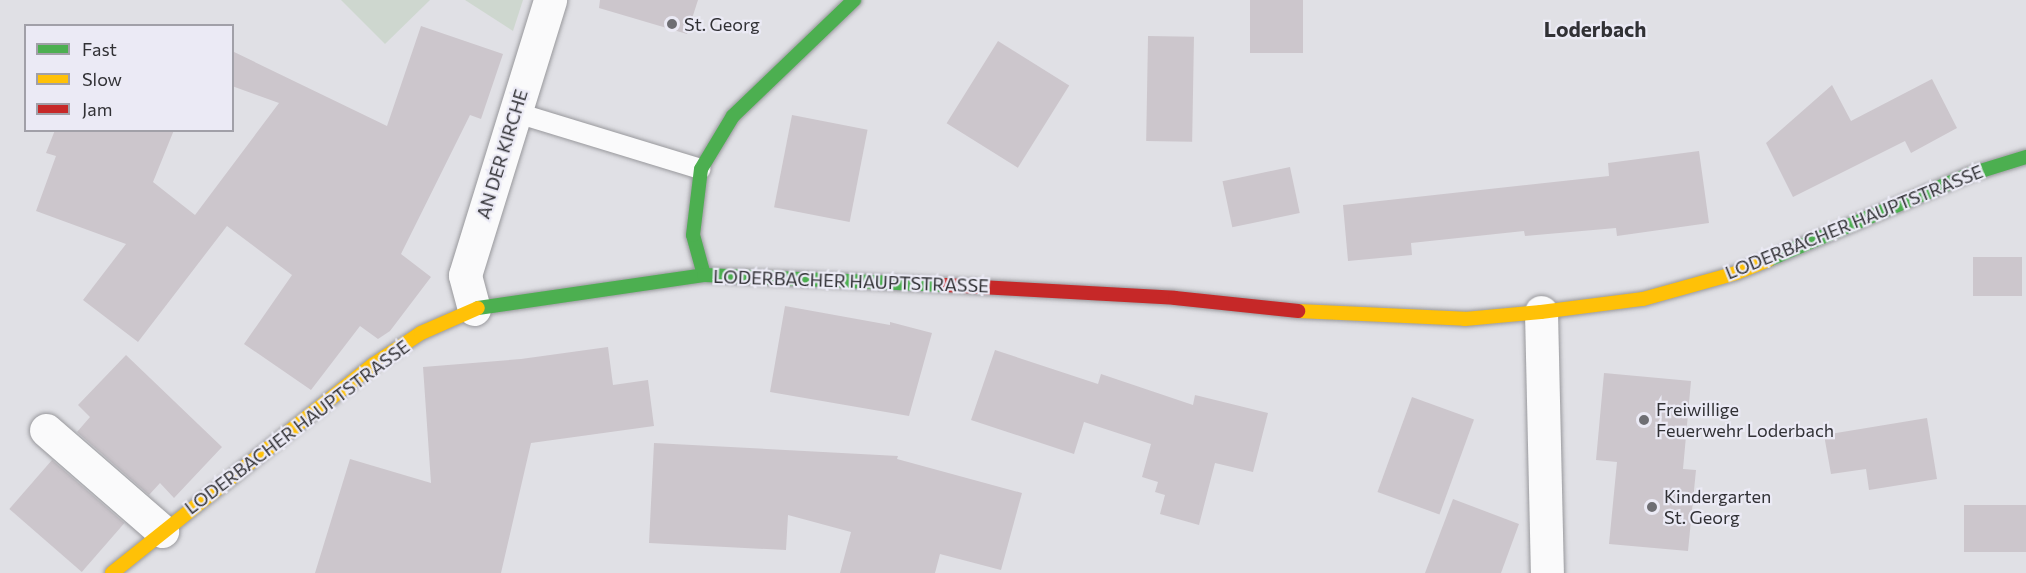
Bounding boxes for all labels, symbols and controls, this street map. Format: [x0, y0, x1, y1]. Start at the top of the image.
place label: St. Georg [684, 13, 760, 35]
district label: Loderbach [1544, 16, 1646, 42]
marker: St. Georg [665, 17, 679, 31]
legend [24, 24, 234, 132]
text: Fast [82, 38, 117, 60]
text: Slow [82, 68, 122, 90]
street label: AN DER KIRCHE [472, 87, 532, 221]
text: Jam [82, 98, 112, 120]
street label: LODERBACHER HAUPTSTRASSE [1722, 160, 1986, 284]
street label: LODERBACHER HAUPTSTRASSE [713, 265, 989, 297]
street label: LODERBACHER HAUPTSTRASSE [180, 335, 414, 519]
place label: Freiwillige Feuerwehr Loderbach [1656, 399, 1834, 442]
marker: Freiwillige Feuerwehr Loderbach [1637, 413, 1651, 427]
place label: Kindergarten St. Georg [1664, 486, 1771, 528]
marker: Kindergarten St. Georg [1645, 500, 1659, 514]

